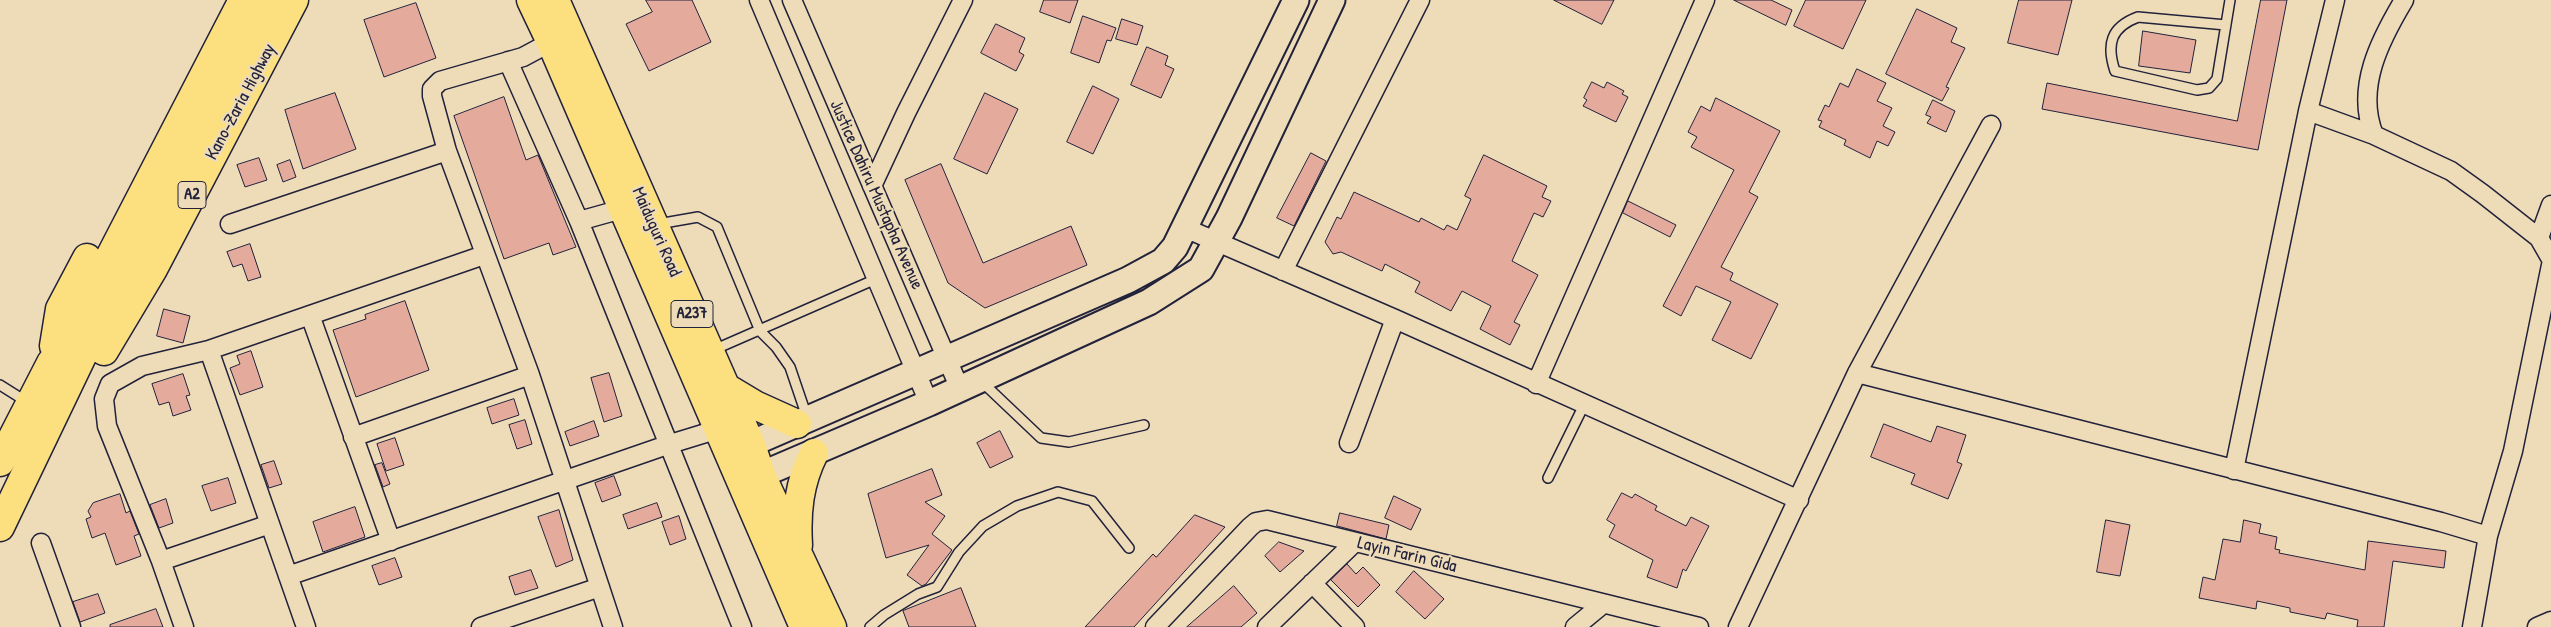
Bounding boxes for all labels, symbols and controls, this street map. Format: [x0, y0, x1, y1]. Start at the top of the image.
street label: Kano-Zaria Highway [201, 40, 281, 164]
street label: Justice Dahiru Mustapha Avenue [824, 97, 928, 293]
road number: A2 [178, 182, 206, 208]
street label: Maiduguri Road [627, 184, 685, 280]
road number: A237 [671, 300, 713, 328]
street label: Layin Farin Gida [1355, 532, 1459, 578]

